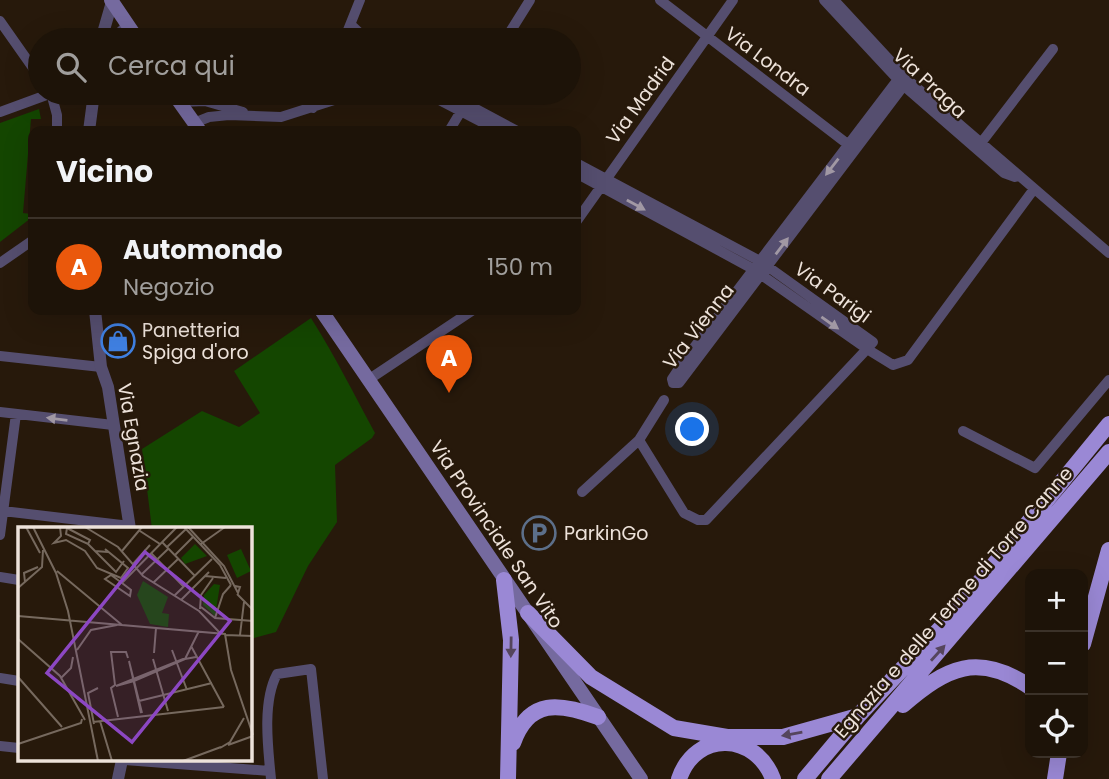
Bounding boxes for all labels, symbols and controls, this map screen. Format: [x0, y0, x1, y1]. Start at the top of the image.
street label: Via Londra [719, 20, 816, 102]
search box [28, 28, 581, 105]
street label: Via Praga [887, 42, 973, 125]
icon: search [52, 48, 90, 86]
text: Cerca qui [108, 48, 235, 84]
street label: Via Madrid [599, 51, 681, 150]
text: Vicino [56, 150, 153, 193]
one-way arrow [824, 158, 839, 176]
one-way arrow [626, 199, 645, 211]
text: Automondo [123, 232, 283, 268]
one-way arrow [774, 237, 789, 255]
text: A [71, 251, 87, 283]
text: 150 m [487, 251, 553, 283]
street label: Via Parigi [789, 255, 876, 329]
text: Negozio [123, 271, 215, 303]
street label: Via Vienna [656, 278, 740, 375]
one-way arrow [821, 316, 839, 330]
place label: Panetteria Spiga d'oro [142, 317, 249, 366]
shop icon: Panetteria Spiga d'oro [99, 322, 137, 360]
pin: A [426, 335, 472, 393]
street label: Via Egnazia [111, 381, 156, 493]
your location [675, 412, 709, 446]
one-way arrow [45, 413, 67, 424]
street label: Via Provinciale San Vito [423, 435, 570, 634]
street label: Egnazia e delle Terme di Torre Canne [828, 461, 1079, 744]
parking icon: ParkinGo [520, 514, 558, 552]
place label: ParkinGo [564, 520, 649, 547]
inset map [18, 527, 252, 762]
map controls [1025, 569, 1088, 758]
button: + [1025, 569, 1088, 632]
button: − [1025, 632, 1088, 695]
one-way arrow [505, 637, 517, 659]
one-way arrow [930, 645, 945, 662]
button: locate [1025, 695, 1088, 758]
one-way arrow [781, 729, 803, 740]

